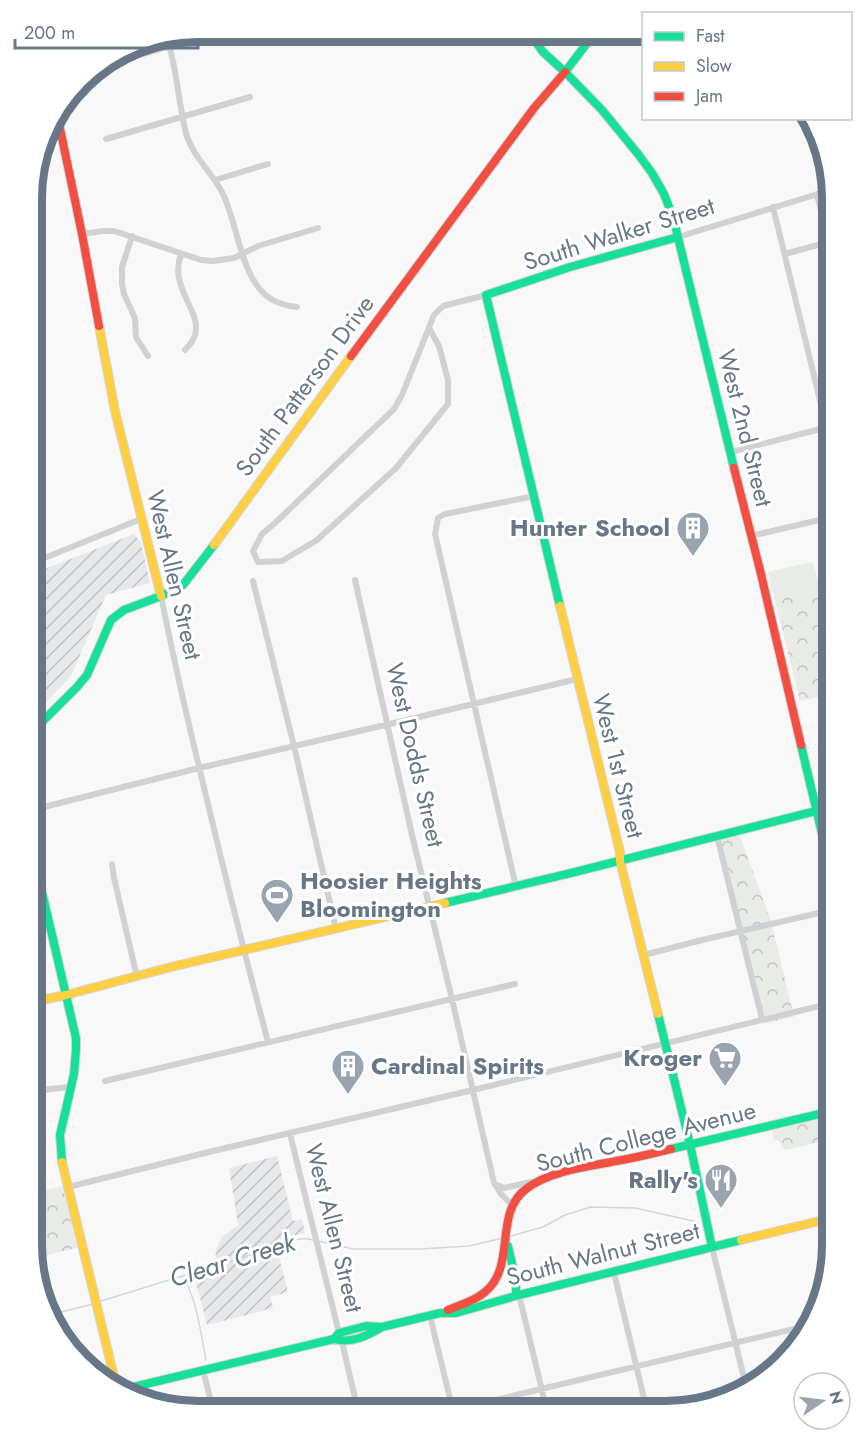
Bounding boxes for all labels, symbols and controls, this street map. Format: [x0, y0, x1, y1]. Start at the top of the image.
scale bar [15, 12, 198, 50]
legend [642, 12, 852, 120]
text: 200 m [24, 20, 75, 46]
text: Fast [696, 23, 725, 49]
text: Slow [696, 53, 733, 79]
text: Jam [694, 83, 723, 109]
street label: South Walker Street [519, 188, 719, 279]
street label: South Patterson Drive [227, 288, 382, 484]
street label: West 2nd Street [709, 345, 782, 511]
street label: West Allen Street [138, 487, 211, 663]
place label: Hunter School [510, 510, 670, 545]
building icon: Hunter School [675, 510, 711, 557]
street label: West Dodds Street [377, 659, 454, 851]
street label: West 1st Street [584, 690, 653, 842]
place label: Hoosier Heights Bloomington [300, 863, 482, 926]
sports icon: Hoosier Heights Bloomington [259, 877, 295, 924]
place label: Kroger [623, 1040, 702, 1075]
supermarket icon: Kroger [707, 1040, 743, 1087]
building icon: Cardinal Spirits [330, 1048, 366, 1095]
place label: Cardinal Spirits [371, 1048, 544, 1083]
street label: South College Avenue [532, 1092, 759, 1181]
street label: West Allen Street [297, 1140, 372, 1316]
place label: Rally's [628, 1162, 698, 1197]
restaurant icon: Rally's [703, 1162, 739, 1209]
street label: South Walnut Street [502, 1212, 704, 1294]
water label: Clear Creek [164, 1222, 301, 1297]
north arrow [792, 1371, 852, 1431]
text: N [823, 1389, 849, 1406]

